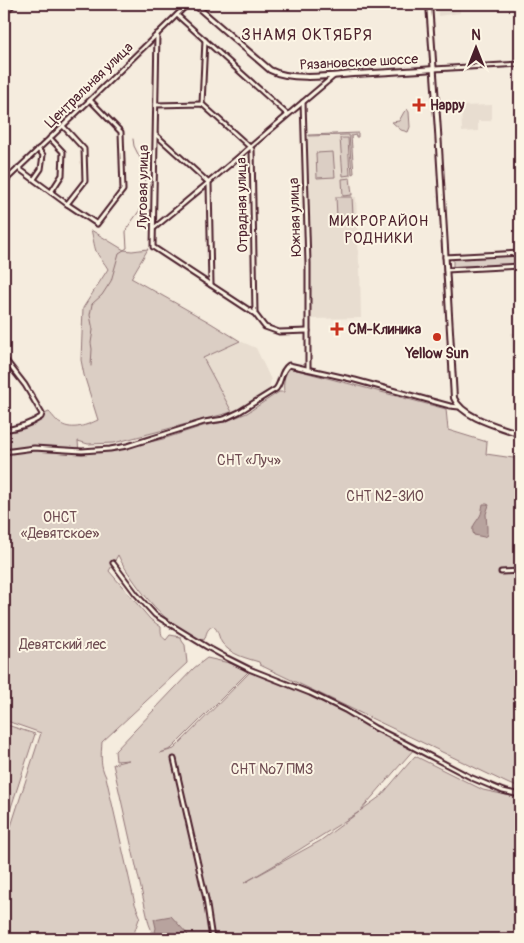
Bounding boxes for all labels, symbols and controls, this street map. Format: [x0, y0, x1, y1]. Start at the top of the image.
north arrow [452, 22, 502, 72]
district label: ЗНАМЯ ОКТЯБРЯ [241, 25, 373, 45]
text: N [471, 27, 481, 44]
street label: Центральная улица [41, 39, 137, 131]
street label: Рязановское шоссе [299, 50, 419, 74]
place label: Happy [430, 97, 465, 114]
marker: Happy [412, 98, 426, 112]
street label: Луговая улица [134, 145, 152, 230]
street label: Отрадная улица [233, 157, 251, 253]
street label: Южная улица [285, 177, 305, 257]
district label: МИКРОРАЙОН РОДНИКИ [329, 212, 429, 248]
place label: СМ-Клиника [348, 321, 422, 338]
marker: СМ-Клиника [330, 322, 344, 336]
marker: Yellow Sun [431, 331, 443, 343]
place label: Yellow Sun [404, 345, 469, 362]
park label: СНТ «Луч» [217, 452, 281, 469]
park label: СНТ N2-ЗИО [346, 488, 424, 505]
park label: ОНСТ «Девятское» [21, 509, 99, 542]
park label: Девятский лес [18, 636, 107, 653]
park label: СНТ №7 ПМЗ [231, 761, 313, 778]

